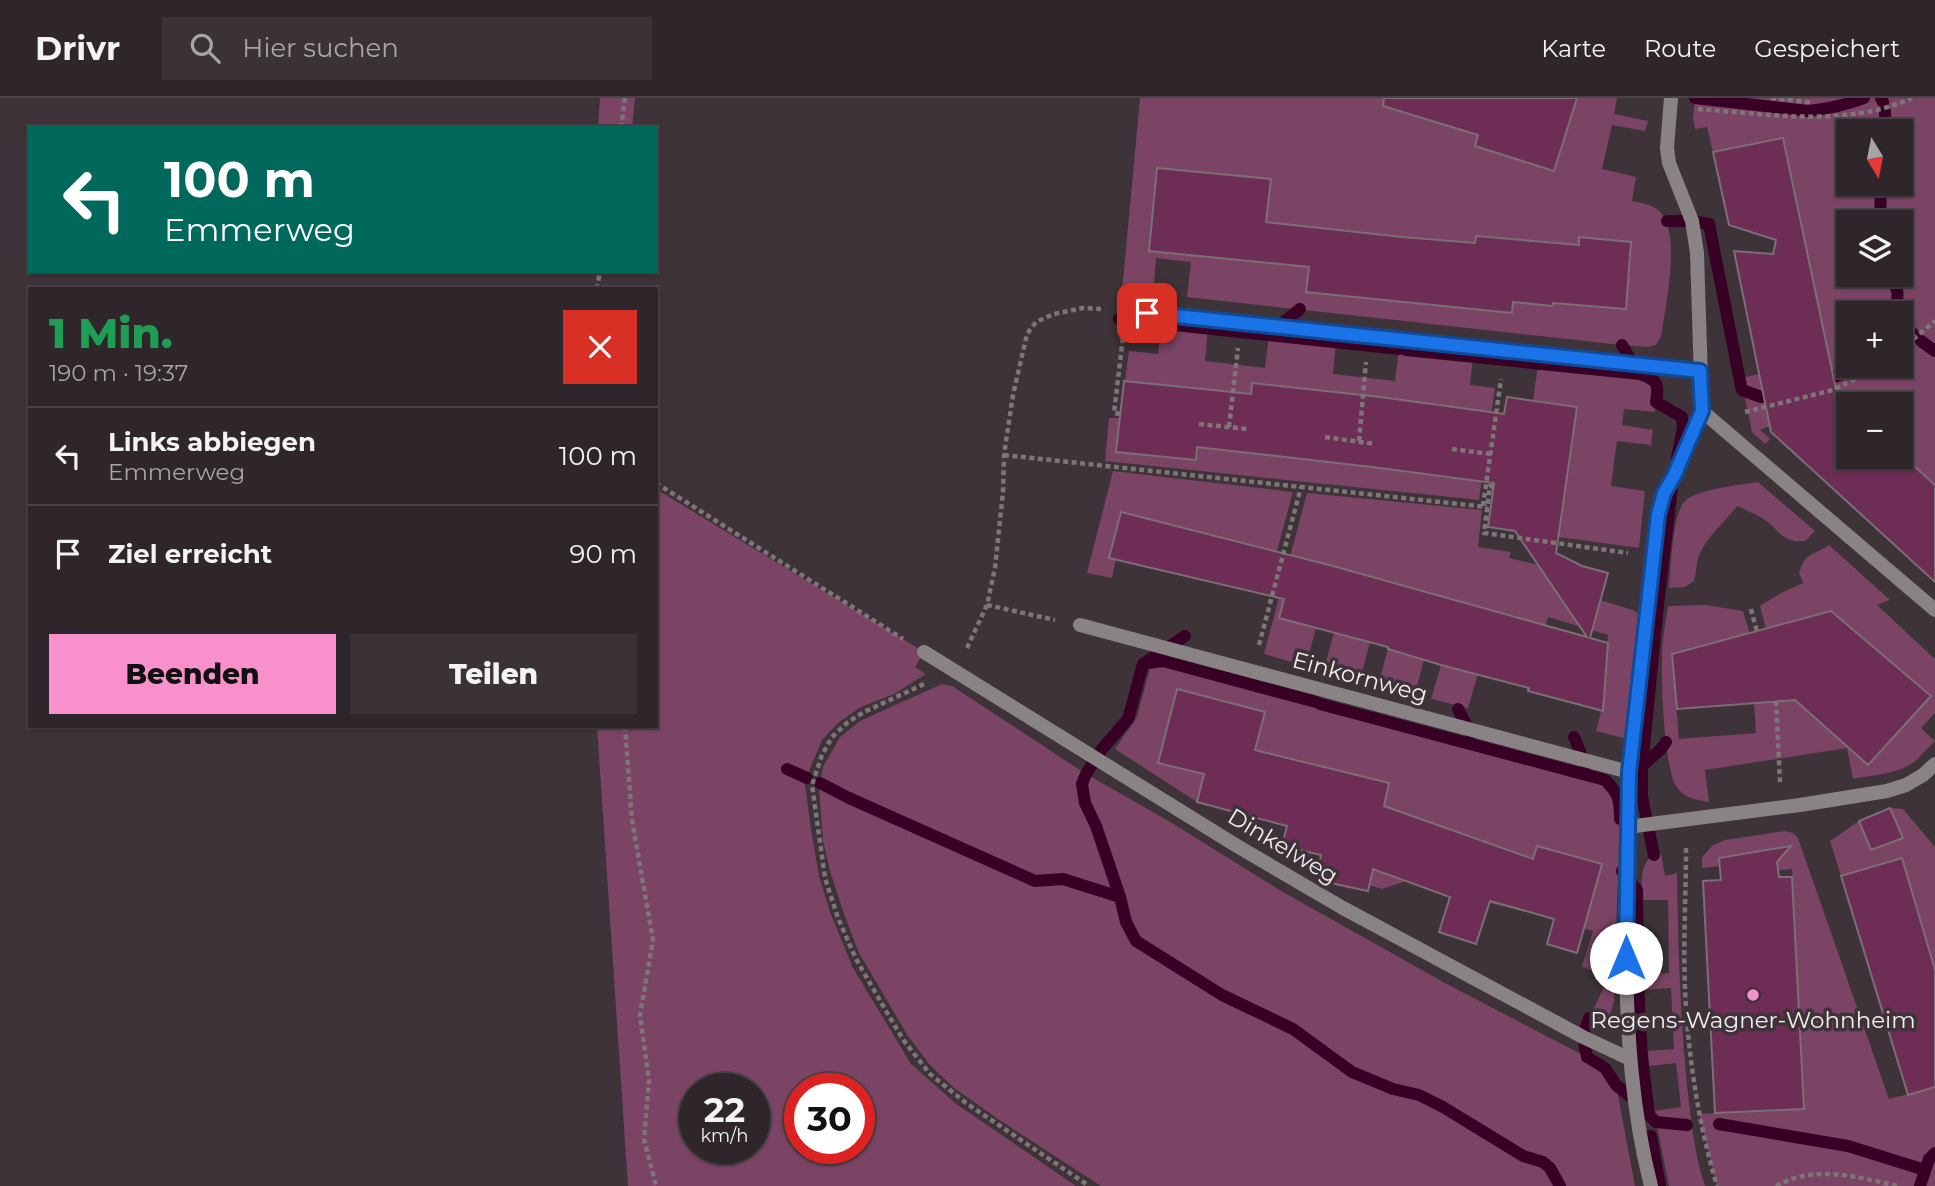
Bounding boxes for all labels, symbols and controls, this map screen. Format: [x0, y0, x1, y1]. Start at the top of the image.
search box [162, 17, 652, 80]
text: Drivr [35, 28, 120, 68]
icon: search [186, 29, 224, 67]
text: Hier suchen [242, 32, 399, 64]
text: Karte [1541, 34, 1606, 63]
text: Route [1644, 34, 1716, 63]
text: Gespeichert [1754, 34, 1900, 63]
north arrow [1836, 119, 1913, 196]
map controls [1836, 119, 1913, 469]
text: 100 m [164, 150, 315, 209]
icon: left [49, 154, 140, 245]
text: Emmerweg [164, 210, 355, 249]
button: layers [1836, 210, 1913, 287]
pin [1117, 283, 1177, 343]
icon: arrive [1128, 294, 1166, 332]
button: + [1836, 301, 1913, 378]
text: 1 Min. [49, 307, 173, 359]
button: close [563, 310, 637, 384]
text: 190 m · 19:37 [49, 359, 188, 387]
button: − [1836, 392, 1913, 469]
text: Links abbiegen [108, 426, 316, 458]
icon: left [49, 437, 87, 475]
text: 100 m [559, 440, 637, 472]
text: Emmerweg [108, 458, 245, 486]
icon: arrive [49, 535, 87, 573]
text: Ziel erreicht [108, 538, 272, 570]
text: 90 m [570, 538, 637, 570]
button: Beenden [49, 634, 336, 714]
button: Teilen [350, 634, 637, 714]
street label: Einkornweg [1289, 646, 1431, 708]
street label: Dinkelweg [1223, 802, 1343, 890]
position arrow [1589, 921, 1663, 995]
marker: Regens-Wagner-Wohnheim [1745, 987, 1761, 1003]
place label: Regens-Wagner-Wohnheim [1590, 1006, 1916, 1034]
speed limit sign: 30 [784, 1073, 875, 1164]
text: 22 [704, 1088, 745, 1131]
text: km/h [700, 1125, 749, 1147]

